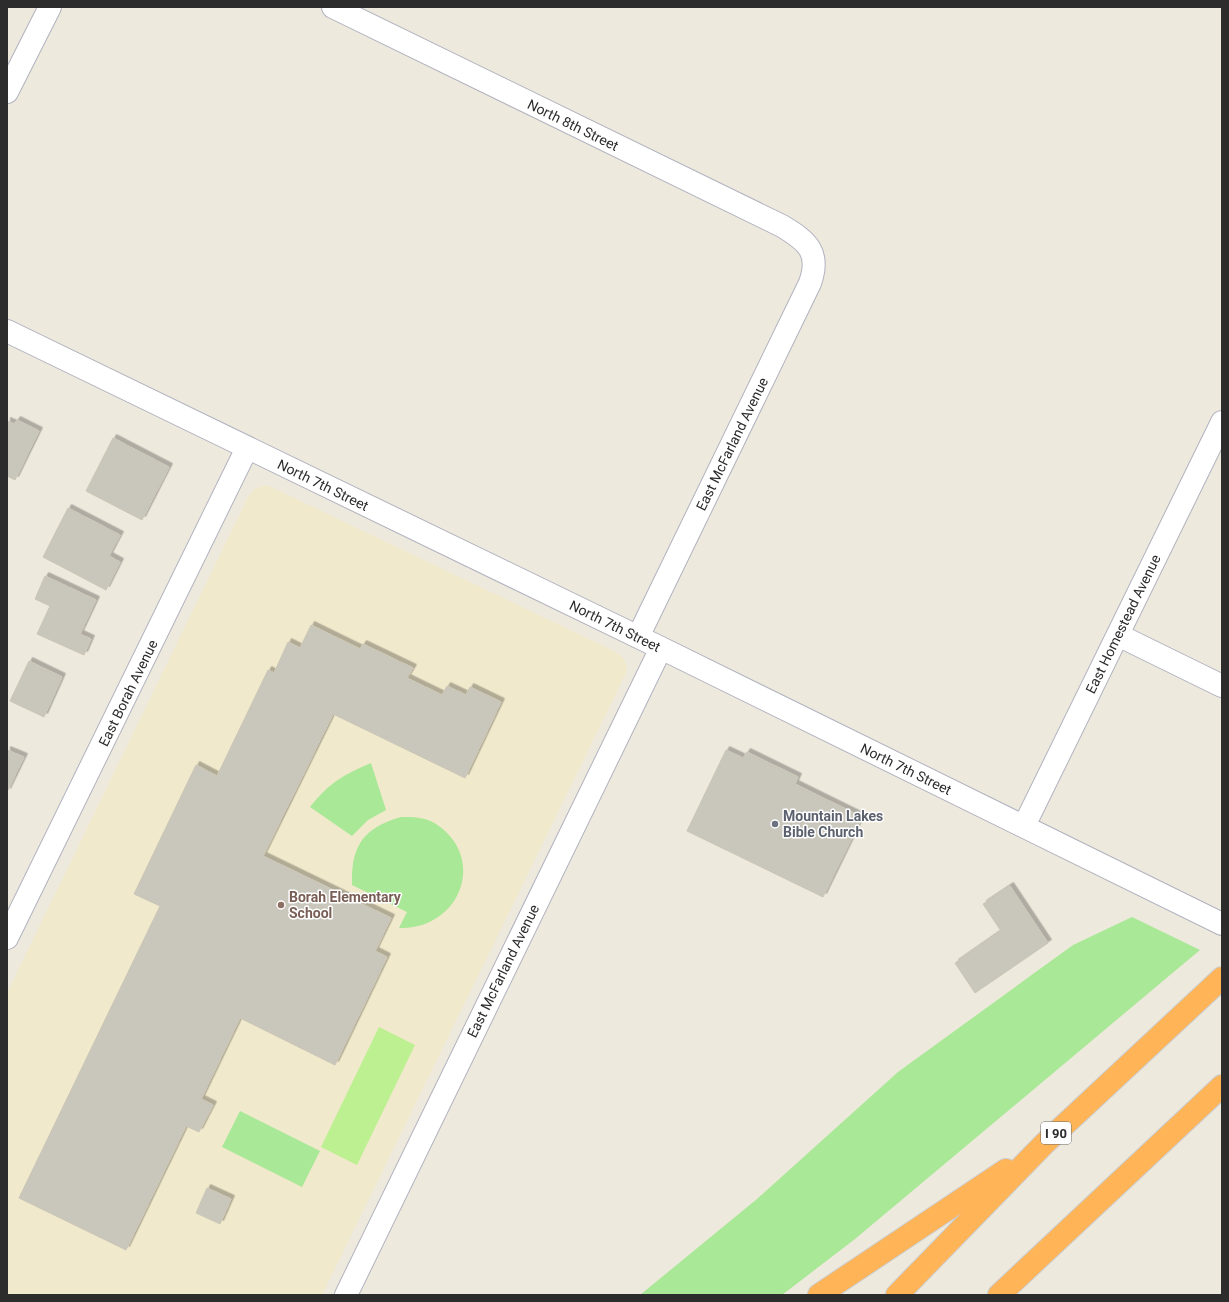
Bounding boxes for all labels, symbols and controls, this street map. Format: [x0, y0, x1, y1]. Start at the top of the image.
street label: North 8th Street [525, 96, 622, 154]
street label: East McFarland Avenue [693, 375, 771, 513]
street label: North 7th Street [275, 456, 372, 514]
street label: East Homestead Avenue [1082, 552, 1164, 696]
street label: North 7th Street [567, 597, 664, 655]
street label: East Borah Avenue [95, 637, 161, 749]
street label: North 7th Street [858, 740, 955, 798]
place label: Mountain Lakes Bible Church [783, 808, 883, 840]
marker: Mountain Lakes Bible Church [770, 819, 780, 829]
place label: Borah Elementary School [289, 889, 402, 921]
marker: Borah Elementary School [276, 900, 286, 910]
street label: East McFarland Avenue [464, 902, 542, 1040]
road number: I 90 [1041, 1122, 1071, 1144]

